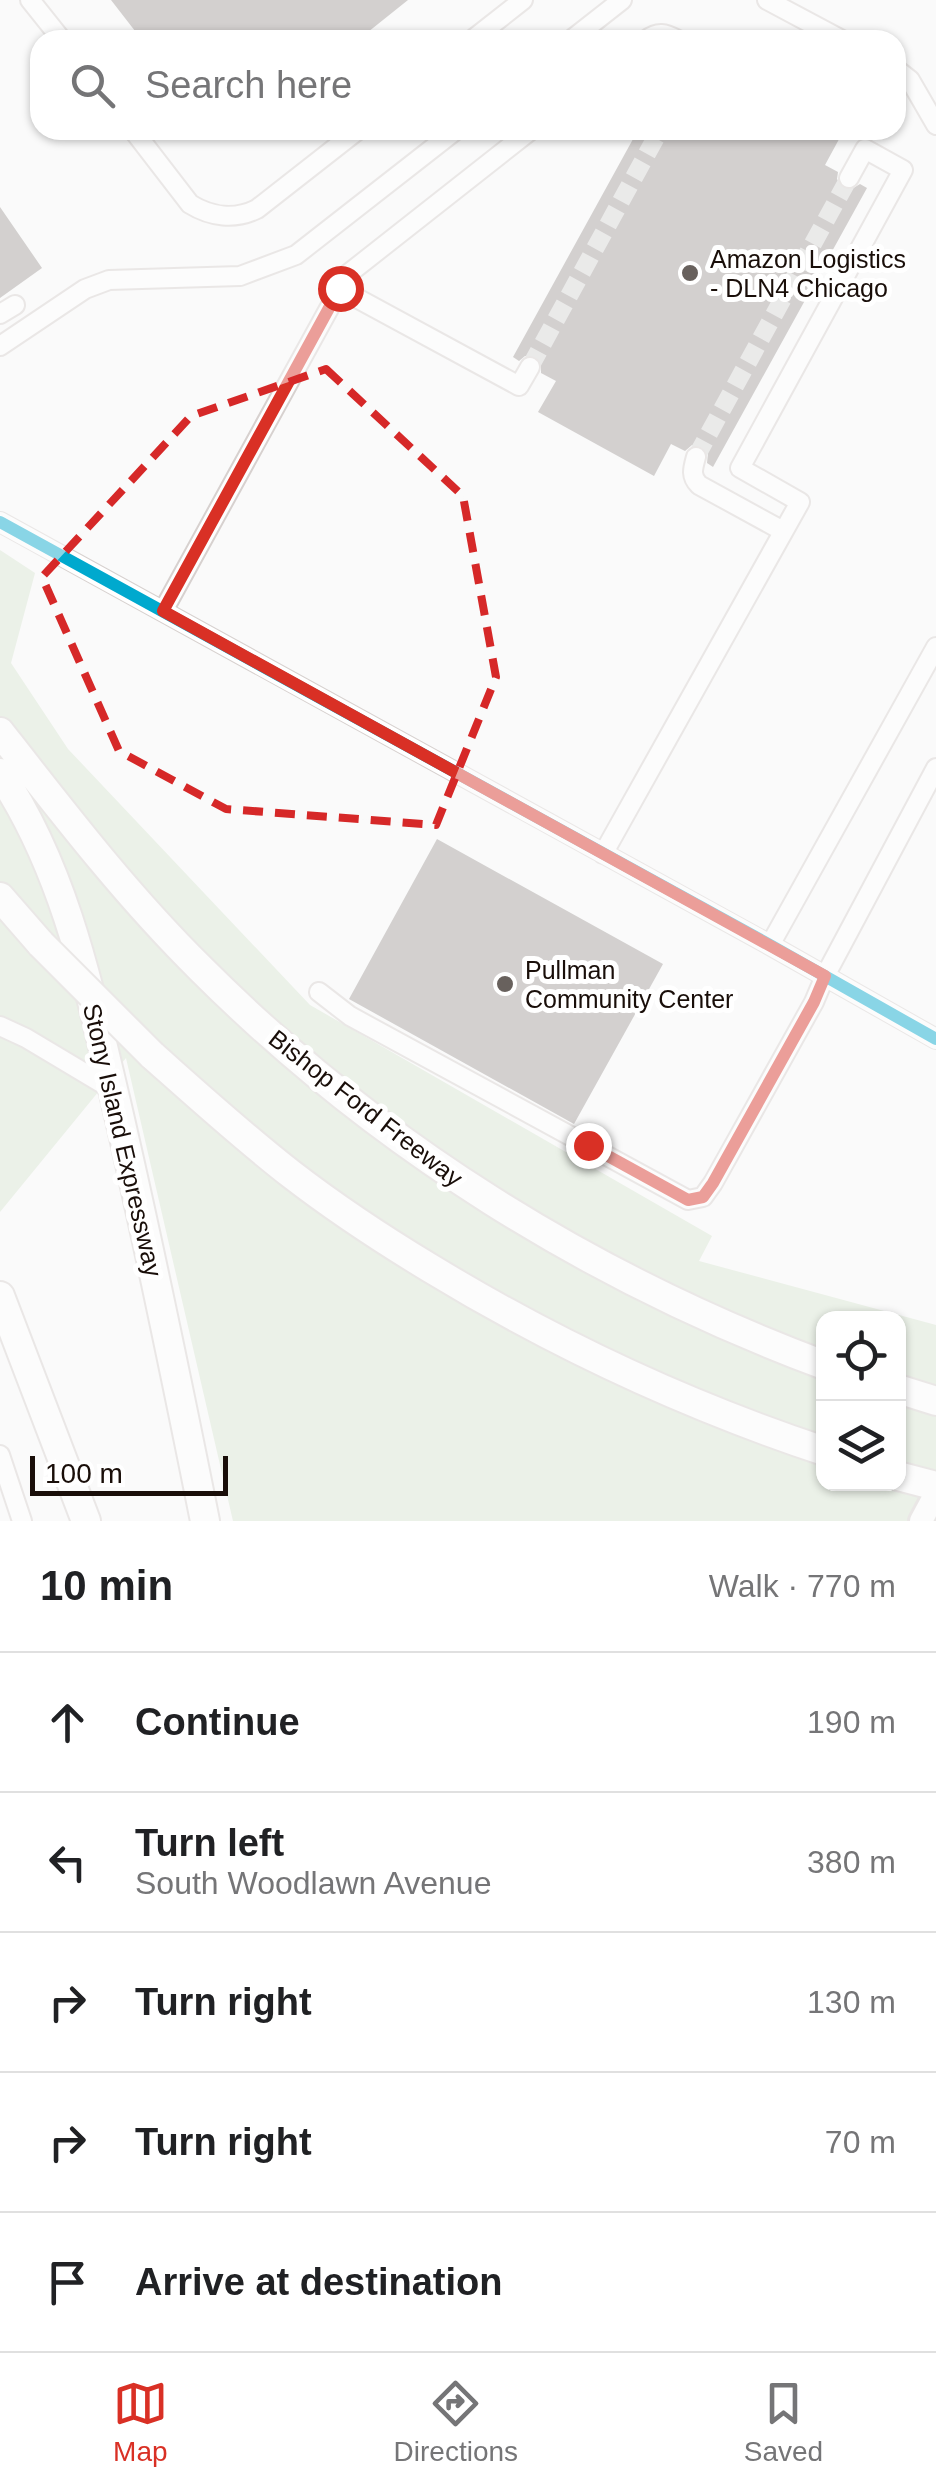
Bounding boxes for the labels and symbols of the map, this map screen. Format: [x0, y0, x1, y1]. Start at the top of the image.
place label: Amazon Logistics - DLN4 Chicago [710, 245, 906, 302]
marker: Amazon Logistics - DLN4 Chicago [679, 262, 701, 284]
route start [318, 266, 364, 312]
place label: Pullman Community Center [525, 956, 733, 1013]
marker: Pullman Community Center [494, 973, 516, 995]
street label: Stony Island Expressway [78, 1001, 168, 1280]
street label: Bishop Ford Freeway [264, 1024, 469, 1192]
route end [566, 1123, 612, 1169]
scale bar [30, 1451, 228, 1496]

